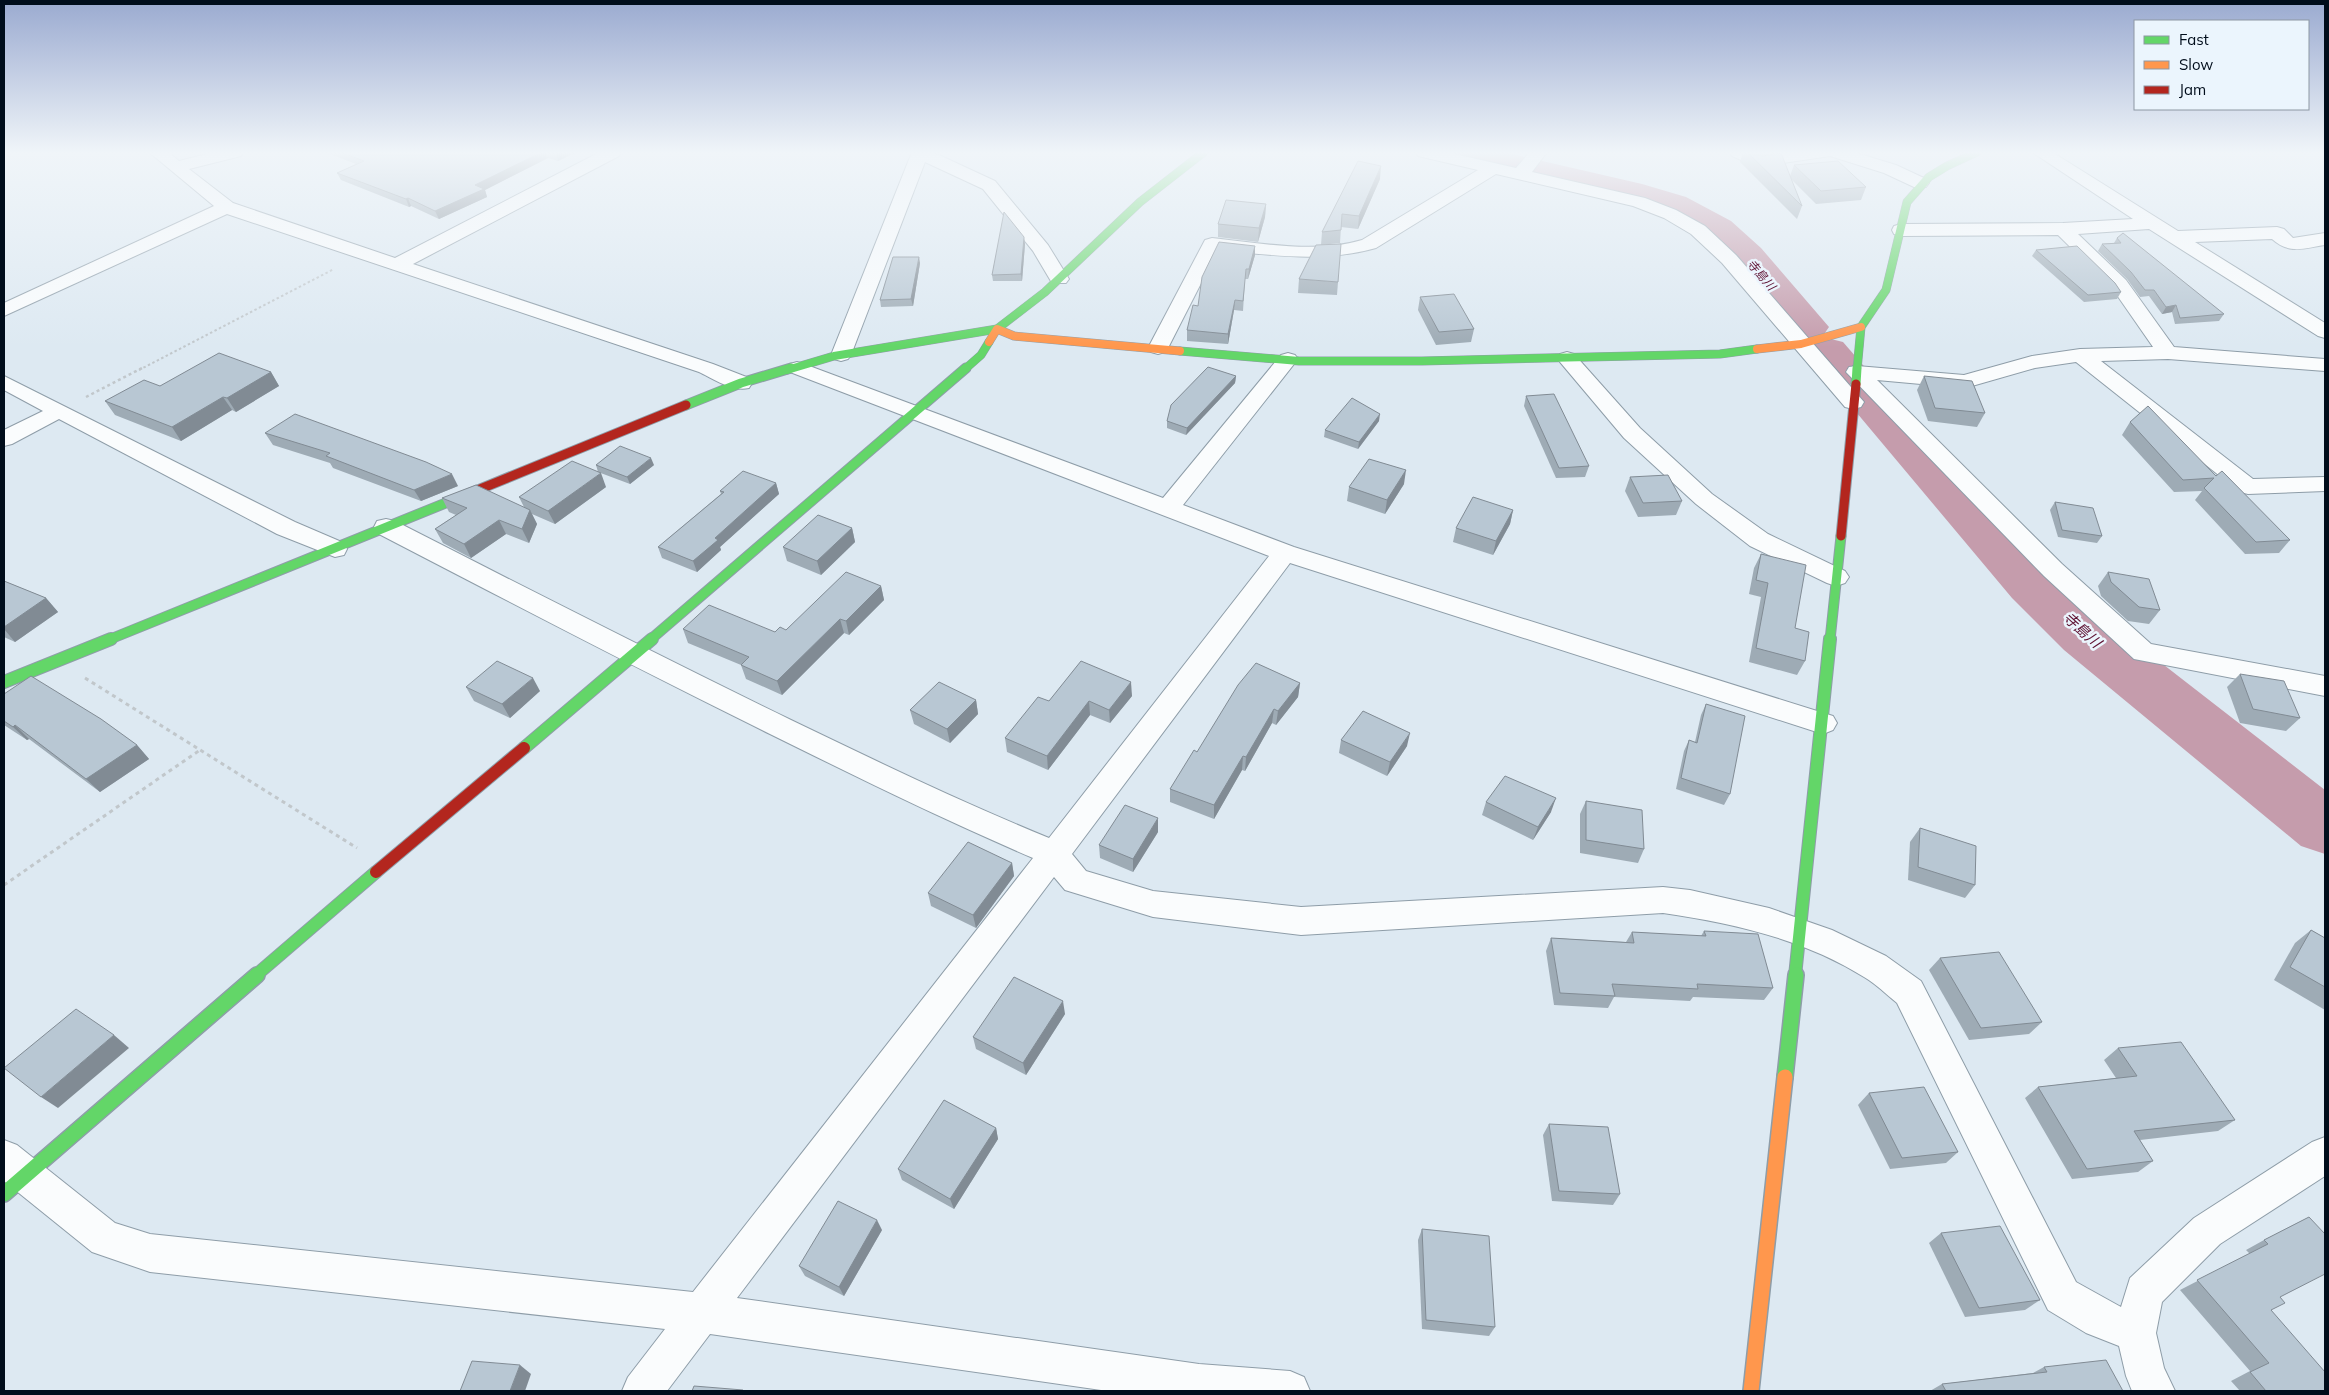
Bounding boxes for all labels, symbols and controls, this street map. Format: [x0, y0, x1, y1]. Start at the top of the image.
legend [2134, 20, 2309, 110]
text: Fast [2179, 30, 2209, 49]
text: Slow [2179, 55, 2213, 74]
text: Jam [2179, 80, 2206, 99]
water label: 寺島川 [1744, 256, 1780, 295]
water label: 寺島川 [2059, 608, 2107, 653]

